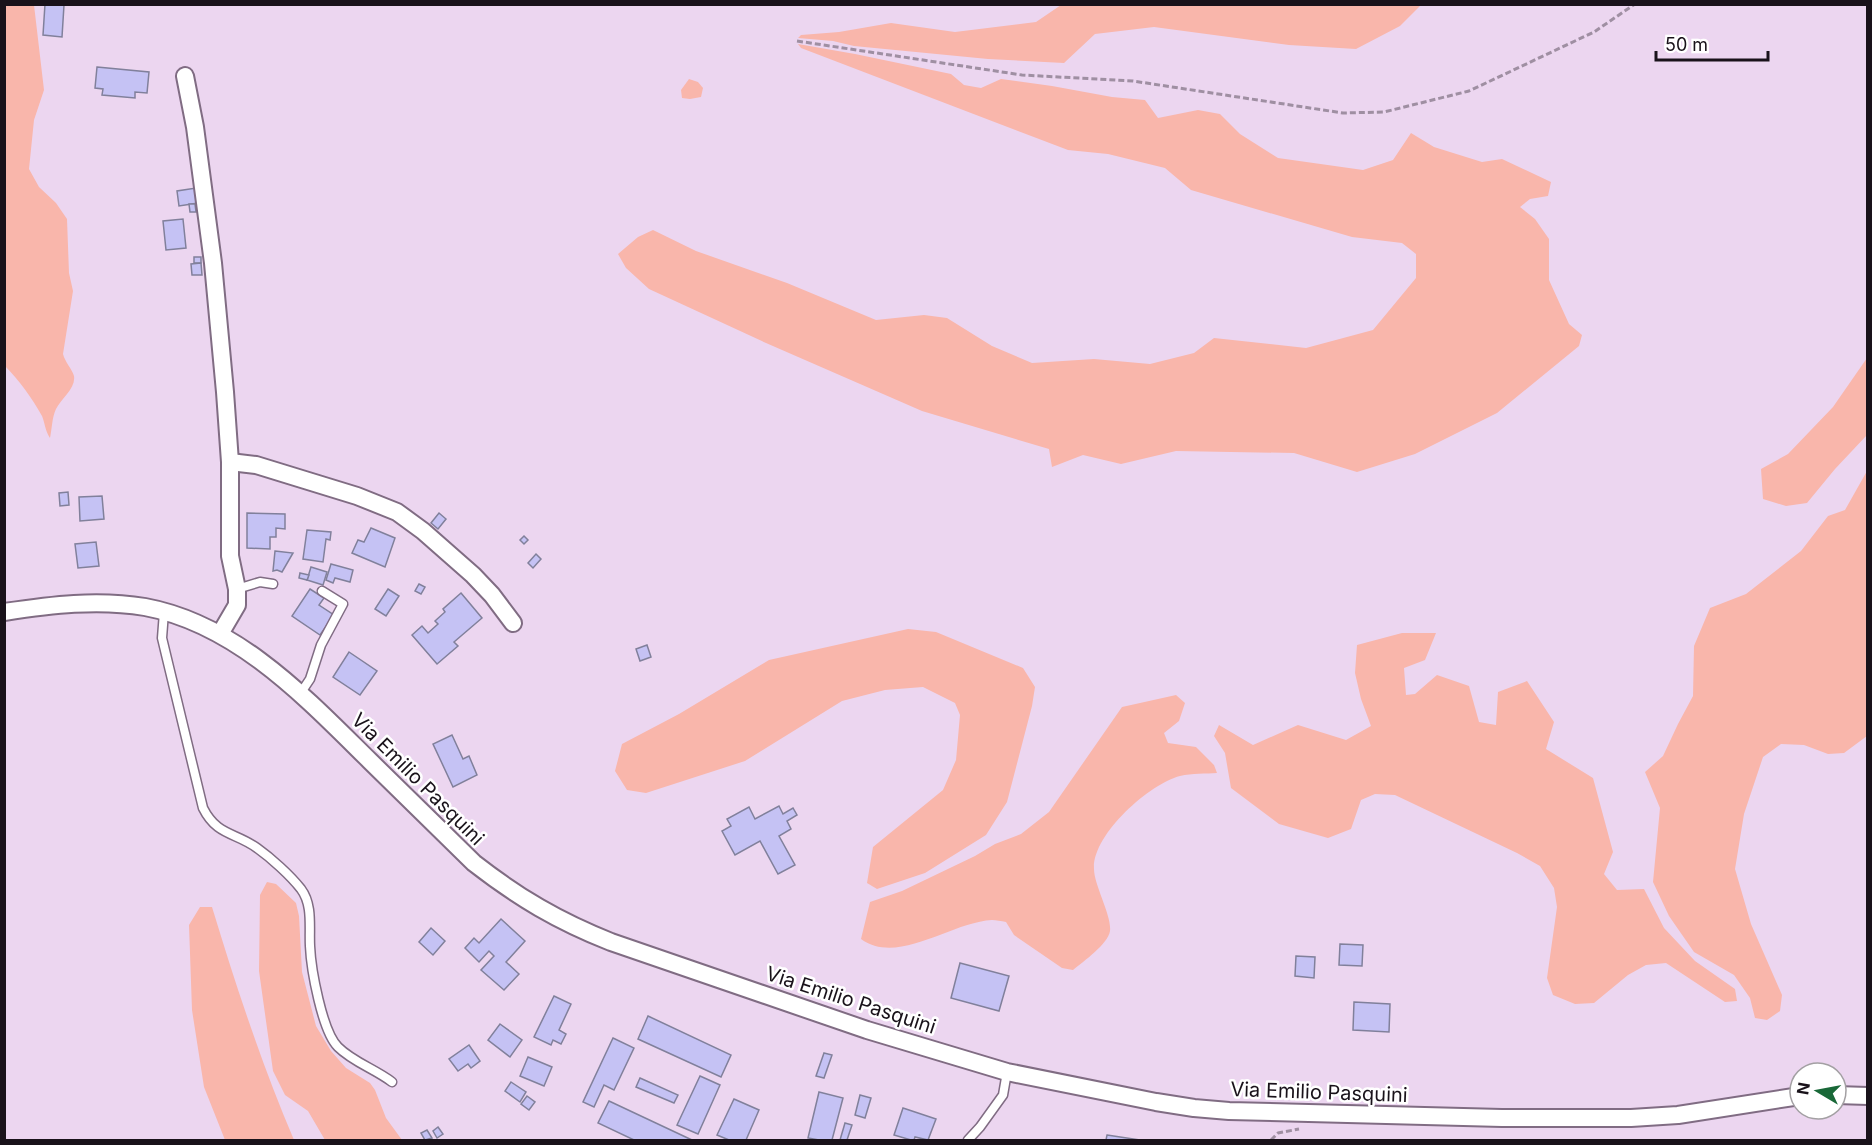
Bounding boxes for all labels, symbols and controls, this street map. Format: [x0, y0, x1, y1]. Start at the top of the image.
scale bar [1656, 24, 1768, 62]
text: 50 m [1665, 34, 1708, 55]
street label: Via Emilio Pasquini [347, 708, 489, 850]
street label: Via Emilio Pasquini [763, 961, 939, 1039]
north arrow [1788, 1061, 1848, 1121]
street label: Via Emilio Pasquini [1230, 1077, 1408, 1107]
text: N [1792, 1081, 1814, 1096]

